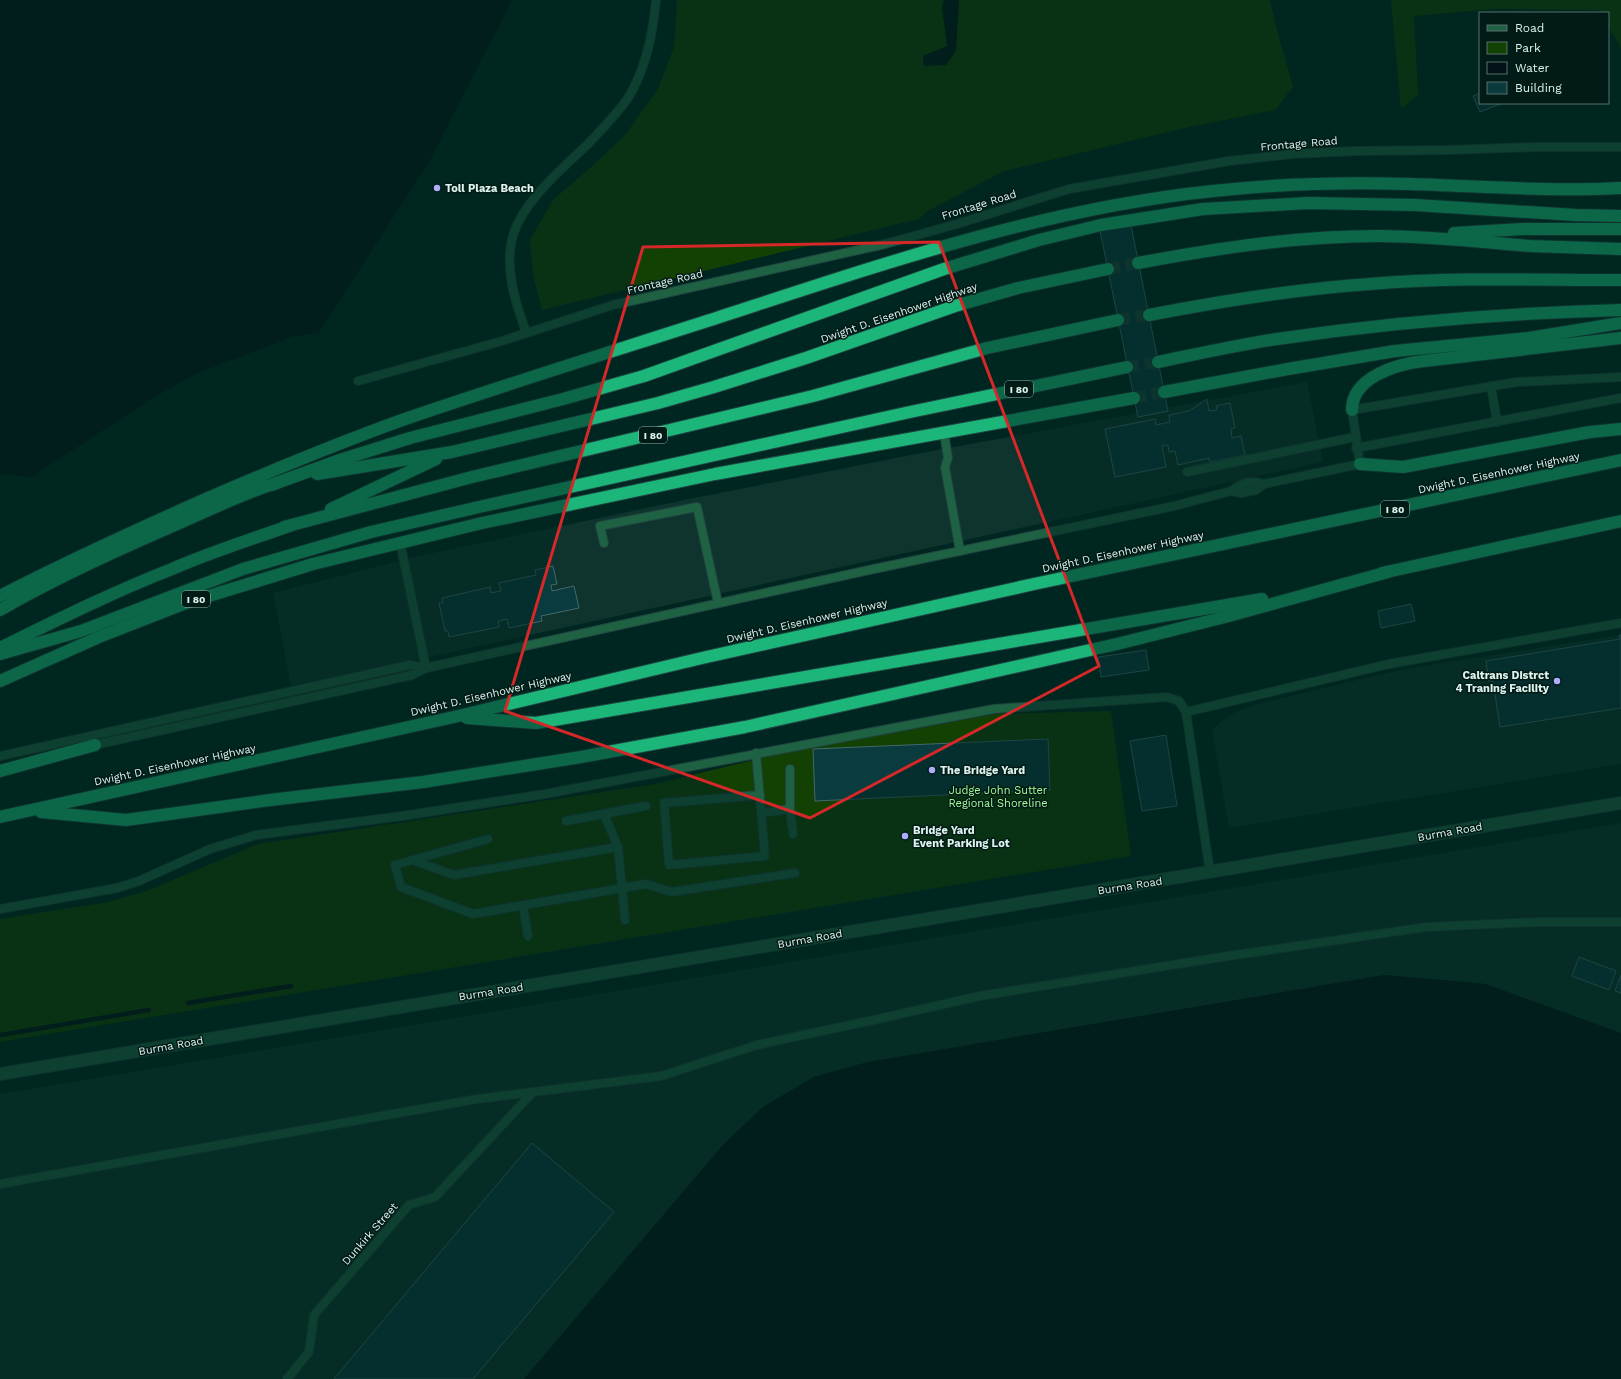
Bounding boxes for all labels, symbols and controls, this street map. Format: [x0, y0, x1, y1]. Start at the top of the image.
legend [1479, 12, 1609, 104]
text: Road [1515, 21, 1544, 35]
text: Park [1515, 41, 1541, 55]
text: Water [1515, 61, 1550, 75]
text: Building [1515, 81, 1562, 95]
street label: Frontage Road [1260, 134, 1338, 154]
place label: Toll Plaza Beach [445, 182, 534, 195]
marker: Toll Plaza Beach [432, 183, 442, 193]
street label: Frontage Road [940, 187, 1018, 223]
street label: Frontage Road [626, 267, 704, 297]
street label: Dwight D. Eisenhower Highway [819, 280, 979, 346]
road number: I 80 [1005, 381, 1033, 397]
road number: I 80 [639, 427, 667, 443]
street label: Dwight D. Eisenhower Highway [1417, 449, 1581, 496]
road number: I 80 [1381, 501, 1409, 517]
street label: Dwight D. Eisenhower Highway [1041, 528, 1205, 575]
road number: I 80 [182, 591, 210, 607]
street label: Dwight D. Eisenhower Highway [725, 596, 889, 646]
street label: Dwight D. Eisenhower Highway [409, 669, 573, 719]
place label: Caltrans Distrct 4 Traning Facility [1455, 669, 1550, 695]
marker: Caltrans Distrct 4 Traning Facility [1552, 676, 1562, 686]
street label: Dwight D. Eisenhower Highway [93, 741, 257, 788]
place label: The Bridge Yard [940, 764, 1025, 777]
marker: The Bridge Yard [927, 765, 937, 775]
park label: Judge John Sutter Regional Shoreline [948, 784, 1048, 810]
street label: Burma Road [1417, 820, 1483, 844]
place label: Bridge Yard Event Parking Lot [913, 824, 1010, 850]
marker: Bridge Yard Event Parking Lot [900, 831, 910, 841]
street label: Burma Road [1097, 874, 1163, 898]
street label: Burma Road [777, 927, 843, 951]
street label: Burma Road [458, 980, 524, 1004]
street label: Burma Road [138, 1034, 204, 1058]
street label: Dunkirk Street [339, 1200, 401, 1268]

